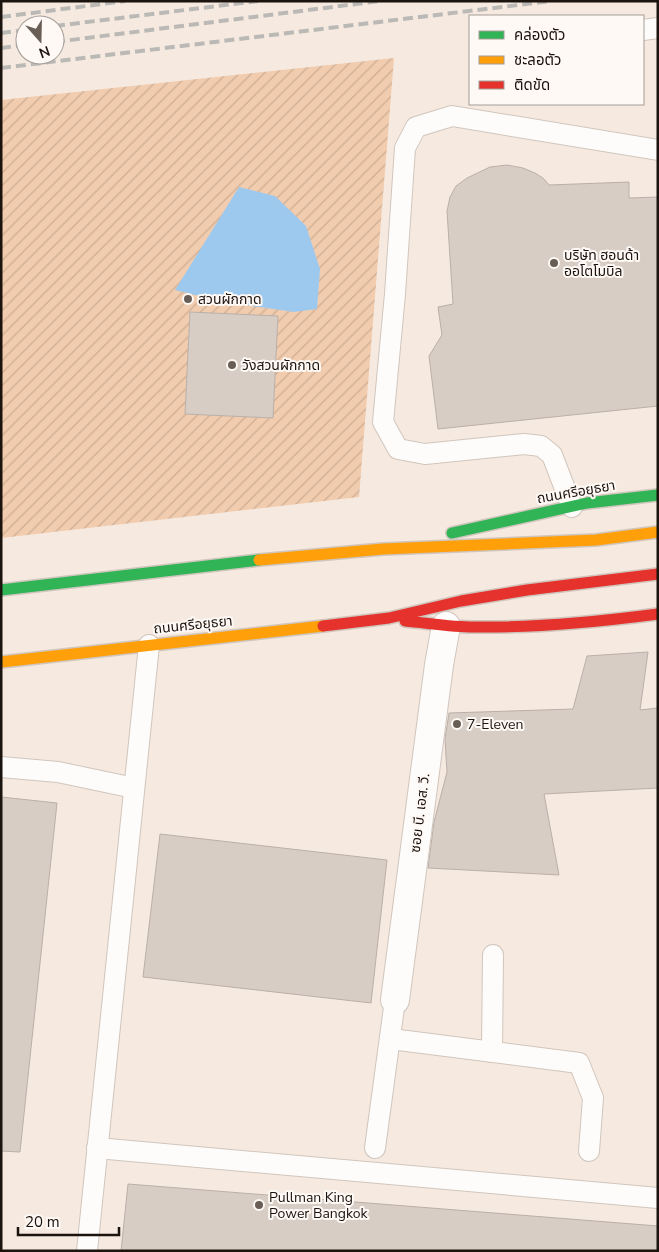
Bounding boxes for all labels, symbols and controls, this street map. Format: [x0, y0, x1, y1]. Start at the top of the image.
north arrow [15, 15, 65, 65]
legend [469, 15, 644, 105]
text: คล่องตัว [514, 25, 565, 45]
text: N [36, 41, 52, 62]
text: ชะลอตัว [514, 50, 561, 70]
text: ติดขัด [514, 75, 550, 95]
place label: บริษัท ฮอนด้า ออโตโมบิล [564, 246, 639, 281]
marker: บริษัท ฮอนด้า ออโตโมบิล [548, 257, 560, 269]
place label: สวนผักกาด [198, 290, 262, 309]
marker: สวนผักกาด [182, 293, 194, 305]
place label: วังสวนผักกาด [242, 356, 320, 375]
marker: วังสวนผักกาด [226, 359, 238, 371]
street label: ถนนศรีอยุธยา [535, 476, 617, 508]
street label: ถนนศรีอยุธยา [153, 611, 233, 639]
place label: 7-Eleven [467, 715, 523, 734]
marker: 7-Eleven [451, 718, 463, 730]
street label: ซอย บี. เอส. วี. [406, 772, 434, 854]
place label: Pullman King Power Bangkok [269, 1188, 369, 1223]
marker: Pullman King Power Bangkok [253, 1199, 265, 1211]
scale bar [18, 1204, 119, 1236]
text: 20 m [25, 1212, 60, 1232]

